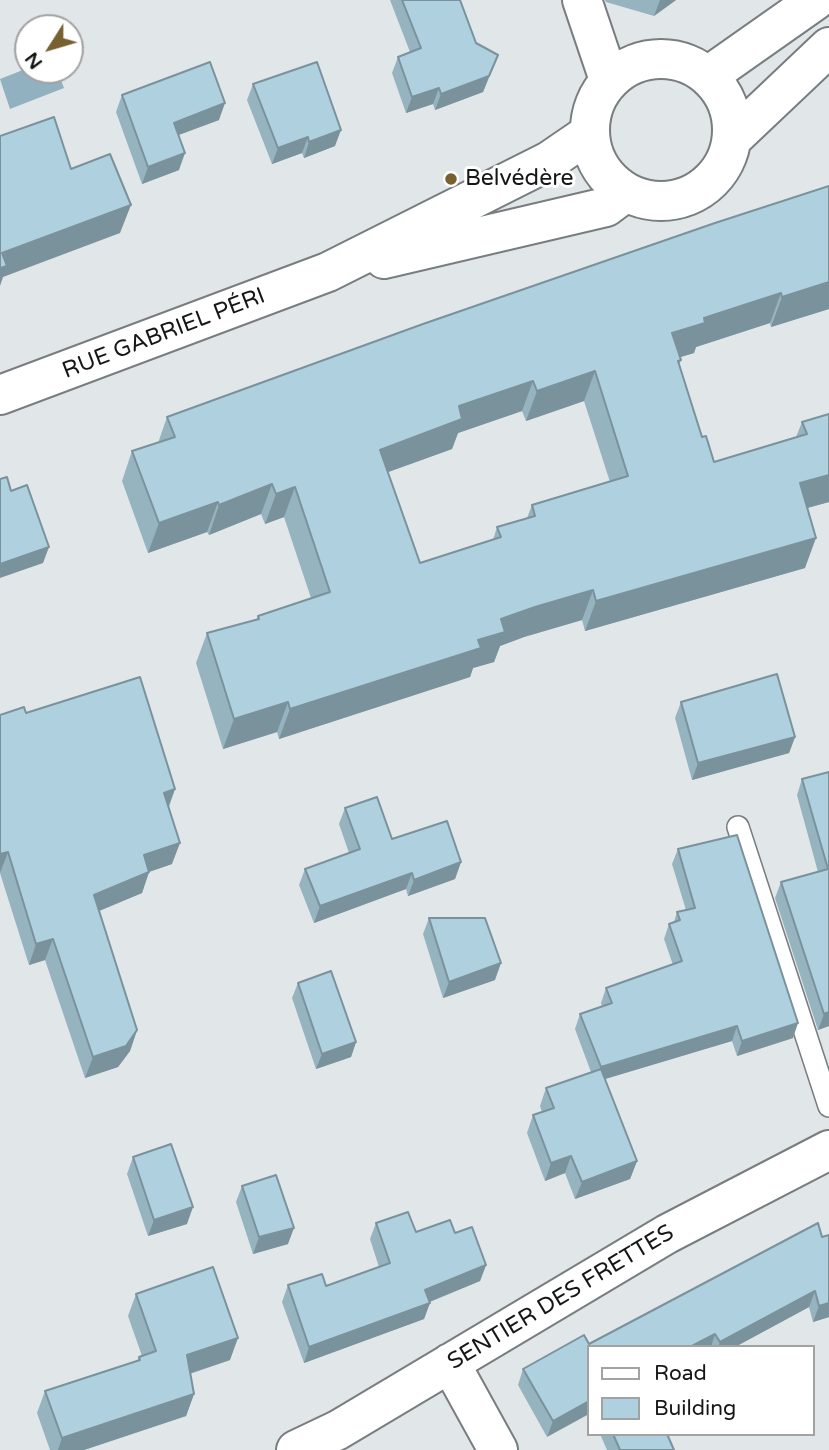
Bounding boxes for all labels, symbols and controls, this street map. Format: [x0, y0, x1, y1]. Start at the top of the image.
north arrow [14, 14, 84, 84]
text: N [20, 48, 47, 73]
place label: Belvédère [465, 165, 574, 193]
marker: Belvédère [443, 171, 459, 187]
street label: RUE GABRIEL PÉRI [59, 283, 269, 385]
street label: SENTIER DES FRETTES [443, 1220, 679, 1376]
legend [588, 1345, 815, 1436]
text: Road [654, 1361, 707, 1386]
text: Building [654, 1396, 736, 1421]

